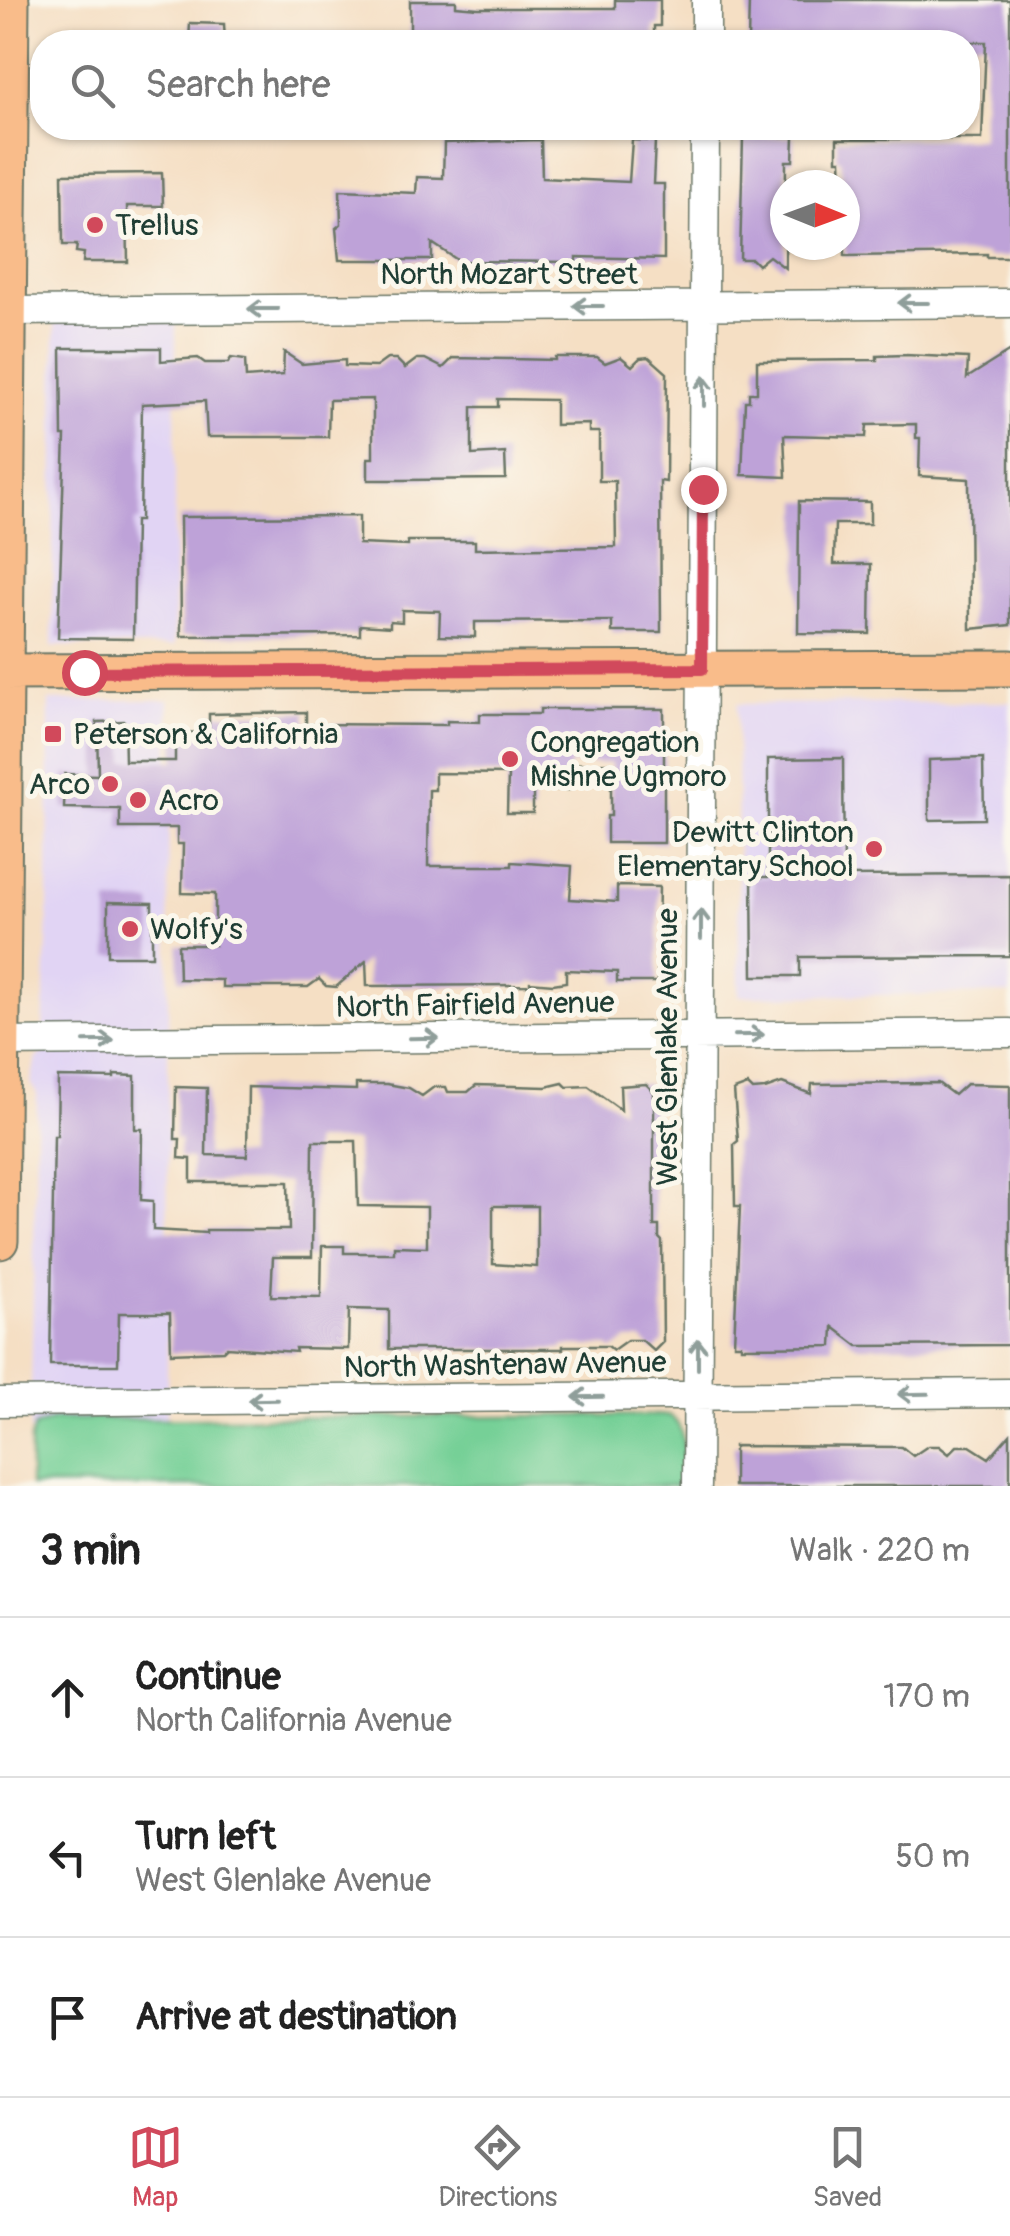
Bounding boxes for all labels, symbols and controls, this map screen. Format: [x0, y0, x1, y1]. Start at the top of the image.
search box [30, 30, 980, 140]
icon: search [65, 58, 120, 113]
text: Search here [145, 61, 331, 109]
north arrow [770, 170, 860, 260]
place label: Trellus [115, 207, 198, 244]
marker: Trellus [84, 214, 106, 236]
street label: North Mozart Street [380, 256, 639, 293]
one-way arrow [897, 294, 929, 313]
one-way arrow [572, 296, 604, 316]
one-way arrow [247, 299, 279, 318]
one-way arrow [694, 376, 714, 408]
route end [681, 467, 727, 513]
route start [62, 650, 108, 696]
place label: Peterson & California [73, 716, 338, 753]
marker: Peterson & California [42, 723, 64, 745]
place label: Congregation Mishne Ugmoro [530, 724, 727, 795]
marker: Congregation Mishne Ugmoro [499, 748, 521, 770]
place label: Arco [28, 766, 90, 803]
marker: Arco [99, 773, 121, 795]
place label: Acro [158, 782, 219, 819]
marker: Acro [127, 789, 149, 811]
place label: Dewitt Clinton Elementary School [617, 814, 854, 885]
marker: Dewitt Clinton Elementary School [863, 838, 885, 860]
street label: West Glenlake Avenue [649, 908, 686, 1186]
one-way arrow [691, 908, 710, 940]
place label: Wolfy's [150, 911, 243, 948]
marker: Wolfy's [119, 918, 141, 940]
street label: North Fairfield Avenue [335, 984, 615, 1026]
one-way arrow [732, 1026, 765, 1044]
one-way arrow [408, 1028, 440, 1048]
one-way arrow [82, 1032, 115, 1050]
one-way arrow [688, 1338, 708, 1370]
street label: North Washtenaw Avenue [343, 1344, 667, 1386]
one-way arrow [897, 1384, 930, 1404]
one-way arrow [572, 1388, 604, 1406]
one-way arrow [247, 1390, 280, 1410]
text: 3 min [40, 1525, 141, 1577]
text: Walk · 220 m [790, 1531, 970, 1571]
text: Continue [135, 1653, 281, 1701]
icon: ahead [40, 1670, 95, 1725]
text: 170 m [883, 1677, 970, 1717]
text: North California Avenue [135, 1701, 452, 1741]
text: Turn left [135, 1813, 276, 1861]
icon: left [40, 1830, 95, 1885]
text: 50 m [895, 1837, 970, 1877]
text: West Glenlake Avenue [135, 1861, 431, 1901]
icon: arrive [40, 1990, 95, 2045]
text: Arrive at destination [135, 1993, 457, 2041]
tab: Map [128, 2120, 183, 2215]
tab: Directions [438, 2120, 557, 2215]
tab: Saved [813, 2120, 882, 2215]

